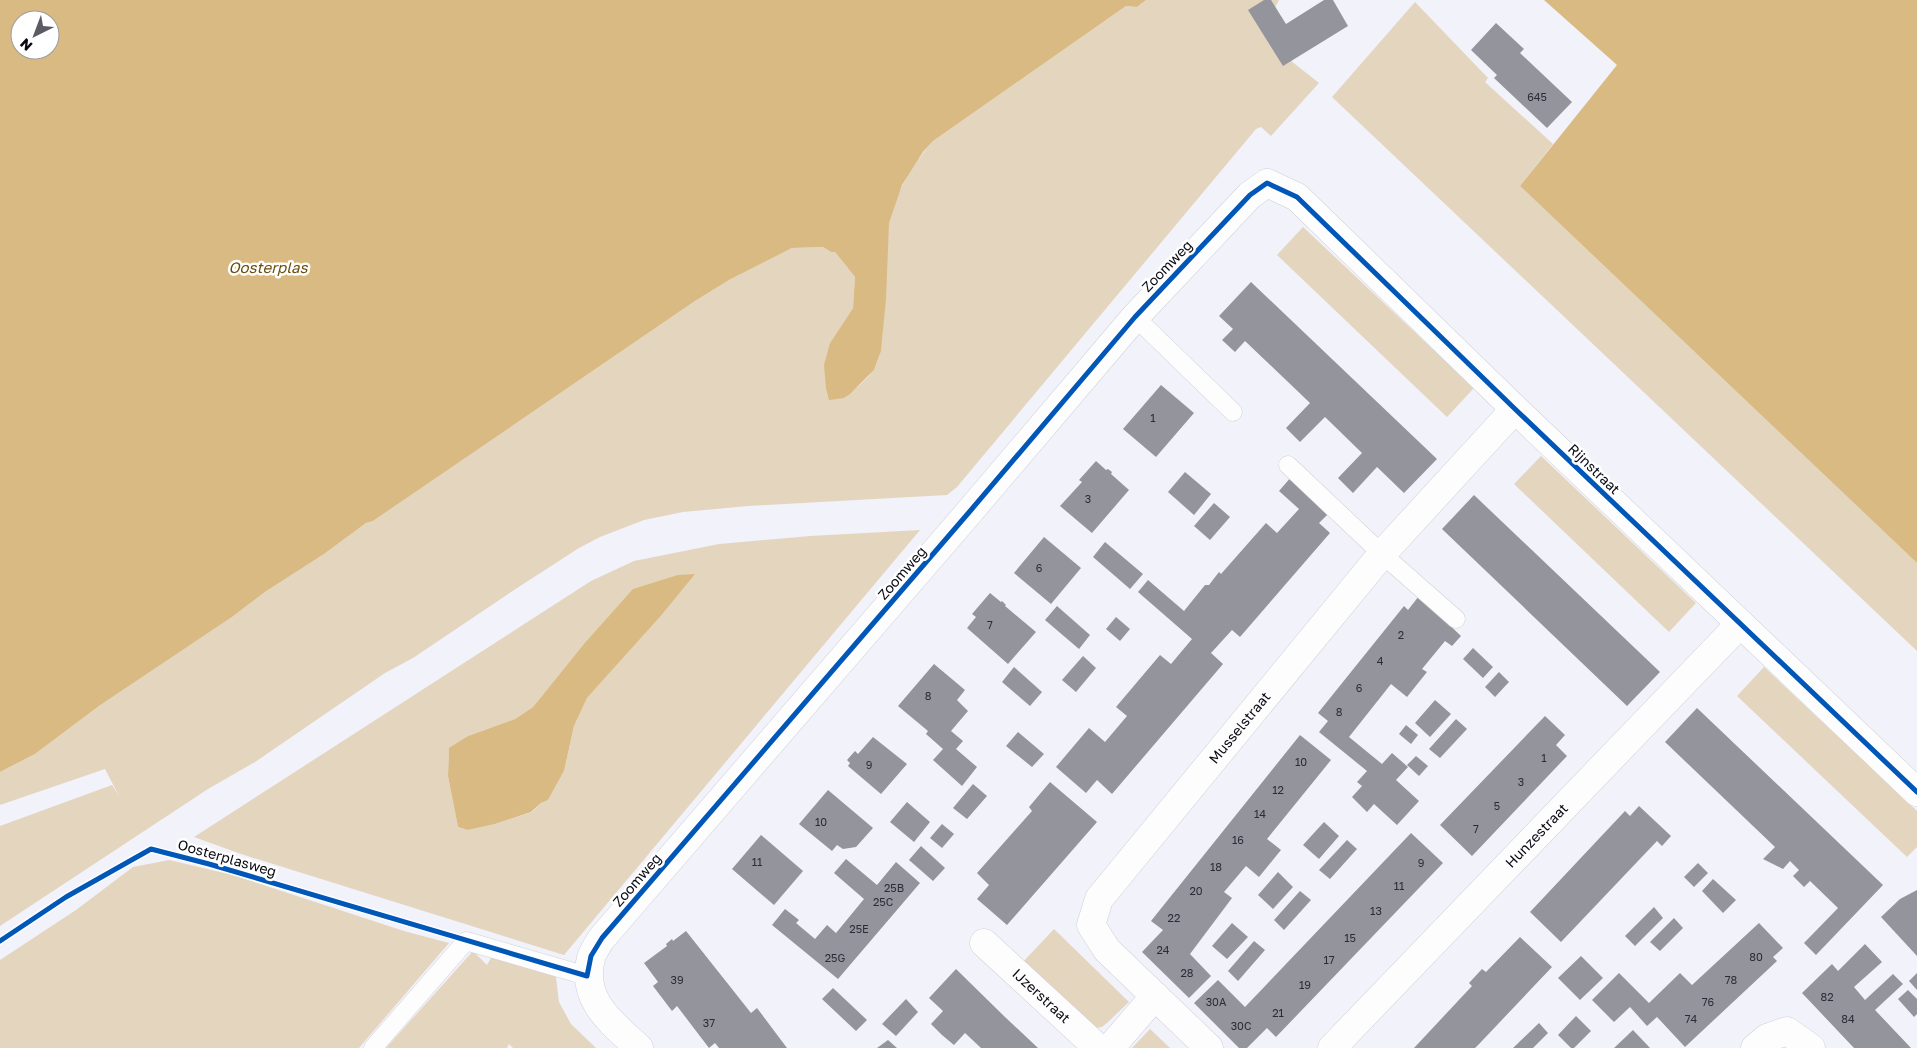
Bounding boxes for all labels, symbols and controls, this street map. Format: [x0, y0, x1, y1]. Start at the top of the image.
north arrow [10, 10, 60, 60]
text: N [16, 35, 36, 55]
house number: 645 [1527, 90, 1547, 103]
street label: Zoomweg [1138, 236, 1195, 295]
water label: Oosterplas [228, 258, 309, 276]
house number: 1 [1150, 411, 1156, 424]
street label: Rijnstraat [1565, 440, 1624, 497]
house number: 3 [1085, 492, 1091, 505]
street label: Zoomweg [874, 543, 929, 603]
house number: 6 [1036, 561, 1043, 574]
house number: 7 [987, 618, 993, 631]
house number: 2 [1398, 628, 1404, 641]
house number: 4 [1377, 654, 1384, 667]
house number: 6 [1356, 681, 1363, 694]
street label: Musselstraat [1205, 688, 1274, 767]
house number: 8 [925, 689, 932, 702]
house number: 8 [1336, 705, 1343, 718]
house number: 1 [1541, 751, 1547, 764]
house number: 10 [1295, 755, 1307, 768]
house number: 9 [866, 758, 872, 771]
house number: 3 [1518, 775, 1524, 788]
house number: 12 [1272, 783, 1284, 796]
house number: 5 [1494, 799, 1500, 812]
street label: Hunzestraat [1501, 799, 1571, 871]
house number: 14 [1254, 807, 1266, 820]
house number: 10 [815, 815, 827, 828]
house number: 7 [1473, 822, 1479, 835]
house number: 16 [1232, 833, 1244, 846]
street label: Oosterplasweg [176, 835, 278, 880]
street label: Zoomweg [609, 850, 664, 910]
house number: 11 [752, 855, 762, 868]
house number: 9 [1418, 856, 1424, 869]
house number: 18 [1210, 860, 1222, 873]
house number: 11 [1394, 879, 1404, 892]
house number: 25B [884, 881, 904, 894]
house number: 20 [1189, 884, 1203, 897]
house number: 25C [873, 895, 893, 908]
house number: 13 [1370, 904, 1382, 917]
house number: 22 [1168, 911, 1180, 924]
house number: 25E [849, 922, 869, 935]
house number: 15 [1344, 931, 1356, 944]
house number: 24 [1156, 943, 1170, 956]
house number: 80 [1749, 950, 1763, 963]
house number: 25G [825, 951, 846, 964]
house number: 17 [1323, 953, 1335, 966]
street label: IJzerstraat [1009, 965, 1074, 1026]
house number: 28 [1180, 966, 1194, 979]
house number: 39 [670, 973, 684, 986]
house number: 78 [1725, 973, 1738, 986]
house number: 19 [1299, 978, 1311, 991]
house number: 82 [1820, 990, 1834, 1003]
house number: 30A [1206, 995, 1227, 1008]
house number: 76 [1702, 995, 1715, 1008]
house number: 21 [1272, 1006, 1284, 1019]
house number: 74 [1685, 1012, 1698, 1025]
house number: 84 [1841, 1012, 1855, 1025]
house number: 37 [703, 1016, 715, 1029]
house number: 30C [1231, 1019, 1251, 1032]

